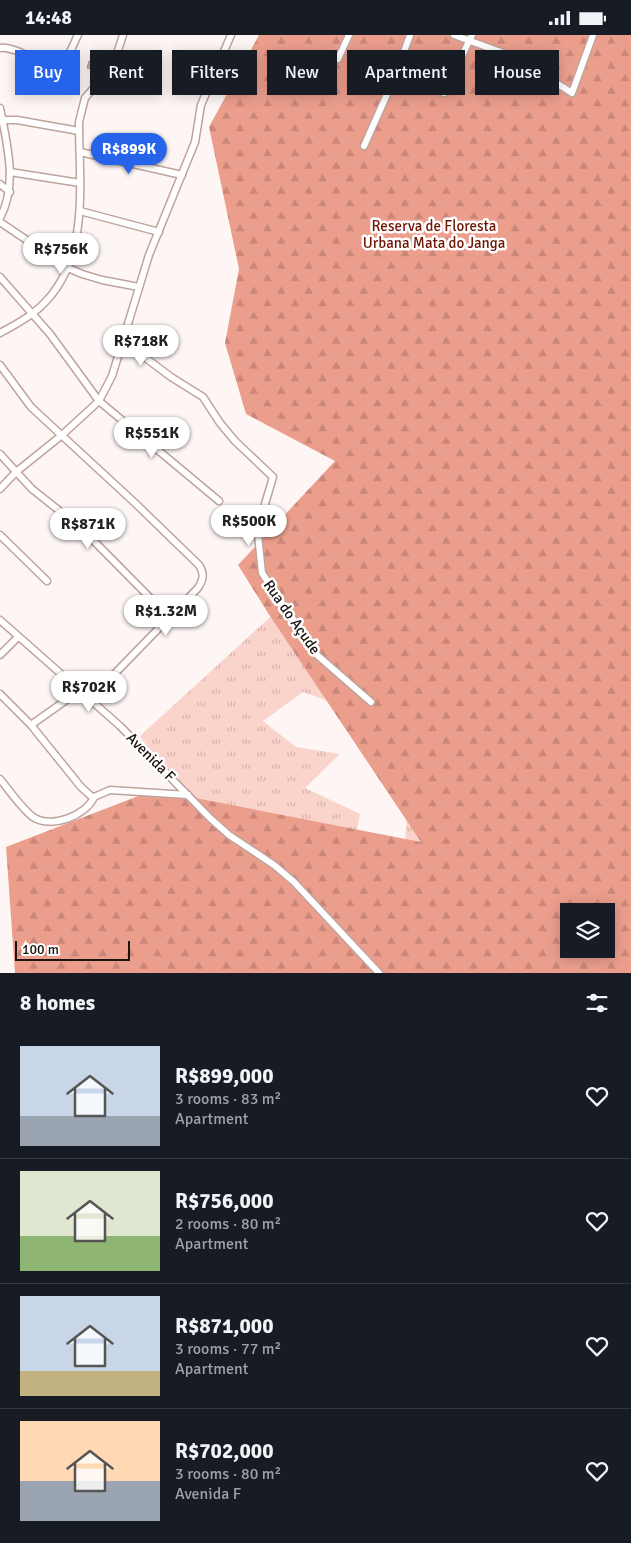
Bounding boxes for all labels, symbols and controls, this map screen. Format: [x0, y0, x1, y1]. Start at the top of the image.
text: 14:48 [25, 6, 72, 30]
chip: Buy [15, 50, 80, 95]
chip: Rent [90, 50, 162, 95]
chip: Filters [172, 50, 257, 95]
chip: New [267, 50, 337, 95]
chip: Apartment [347, 50, 465, 95]
chip: House [475, 50, 559, 95]
pin: R$899K [88, 133, 170, 175]
text: R$899K [102, 139, 156, 159]
park label: Reserva de Floresta Urbana Mata do Janga [363, 217, 505, 252]
pin: R$756K [20, 233, 102, 275]
text: R$756K [34, 239, 88, 259]
pin: R$718K [100, 325, 182, 367]
text: R$718K [114, 331, 168, 351]
pin: R$551K [111, 417, 193, 459]
text: R$551K [125, 423, 179, 443]
pin: R$500K [208, 505, 290, 547]
pin: R$871K [47, 507, 129, 550]
text: R$500K [222, 511, 276, 531]
text: R$871K [61, 514, 115, 534]
street label: Rua do Açude [260, 576, 324, 658]
pin: R$1.32M [120, 595, 212, 637]
text: R$1.32M [135, 601, 197, 621]
pin: R$702K [48, 671, 130, 713]
text: R$702K [62, 677, 116, 697]
street label: Avenida F [123, 729, 179, 785]
map controls [560, 903, 615, 958]
button: layers [560, 903, 615, 958]
scale bar [15, 938, 130, 961]
text: 100 m [22, 941, 59, 958]
icon: filters [583, 989, 611, 1017]
text: 8 homes [20, 990, 95, 1016]
text: R$899,000 [175, 1063, 274, 1089]
icon: home [60, 1066, 120, 1126]
icon: heart [583, 1082, 611, 1110]
text: 3 rooms · 83 m² [175, 1089, 281, 1109]
text: Apartment [175, 1109, 248, 1129]
text: R$756,000 [175, 1188, 274, 1214]
icon: home [60, 1191, 120, 1251]
icon: heart [583, 1207, 611, 1235]
text: 2 rooms · 80 m² [175, 1214, 281, 1234]
text: Apartment [175, 1234, 248, 1254]
text: R$871,000 [175, 1313, 274, 1339]
icon: home [60, 1316, 120, 1376]
icon: heart [583, 1332, 611, 1360]
text: 3 rooms · 77 m² [175, 1339, 281, 1359]
text: Apartment [175, 1359, 248, 1379]
text: R$702,000 [175, 1438, 274, 1464]
icon: home [60, 1441, 120, 1501]
icon: heart [583, 1457, 611, 1485]
text: 3 rooms · 80 m² [175, 1464, 281, 1484]
text: Avenida F [175, 1484, 241, 1504]

